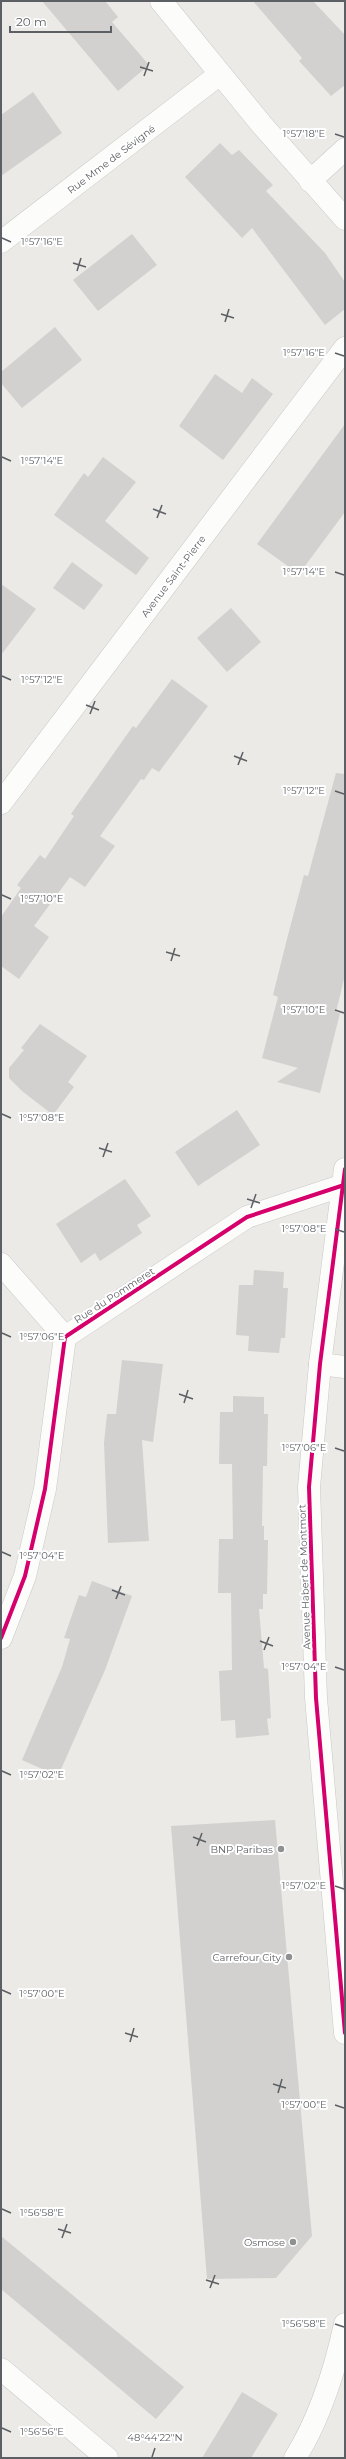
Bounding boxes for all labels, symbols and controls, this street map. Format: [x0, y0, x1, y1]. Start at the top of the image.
scale bar [10, 8, 111, 34]
text: 20 m [16, 14, 47, 29]
street label: Rue Mme de Sévigné [65, 122, 158, 197]
text: 1°57'18"E [283, 127, 326, 140]
text: 1°57'16"E [21, 235, 63, 248]
text: 1°57'16"E [283, 346, 325, 359]
text: 1°57'14"E [21, 454, 64, 467]
street label: Avenue Saint-Pierre [138, 533, 209, 620]
text: 1°57'14"E [283, 565, 326, 578]
text: 1°57'12"E [21, 673, 63, 686]
text: 1°57'12"E [283, 784, 325, 797]
text: 1°57'10"E [21, 892, 64, 905]
text: 1°57'10"E [283, 1003, 326, 1016]
text: 1°57'08"E [19, 1111, 65, 1124]
text: 1°57'08"E [281, 1222, 327, 1235]
street label: Rue du Pommeret [72, 1265, 157, 1326]
text: 1°57'06"E [20, 1330, 65, 1343]
text: 1°57'06"E [282, 1441, 327, 1454]
street label: Avenue Habert de Montmort [295, 1504, 314, 1650]
text: 1°57'04"E [19, 1549, 65, 1562]
text: 1°57'04"E [281, 1660, 327, 1673]
text: 1°57'02"E [20, 1768, 65, 1781]
place label: BNP Paribas [210, 1843, 273, 1856]
marker: BNP Paribas [276, 1844, 286, 1854]
text: 1°57'02"E [282, 1879, 327, 1892]
place label: Carrefour City [212, 1951, 282, 1964]
marker: Carrefour City [284, 1952, 294, 1962]
text: 1°57'00"E [19, 1987, 65, 2000]
text: 1°57'00"E [281, 2098, 327, 2111]
text: 1°56'58"E [20, 2206, 64, 2219]
place label: Osmose [244, 2236, 285, 2249]
marker: Osmose [288, 2237, 298, 2247]
text: 1°56'58"E [282, 2317, 326, 2330]
text: 1°56'56"E [20, 2425, 64, 2438]
text: 48°44'22"N [127, 2431, 183, 2444]

